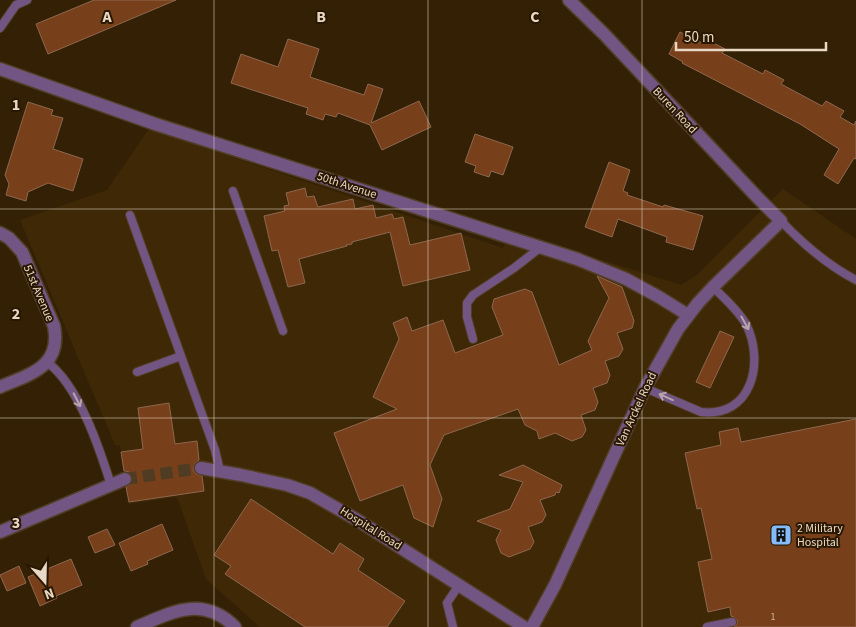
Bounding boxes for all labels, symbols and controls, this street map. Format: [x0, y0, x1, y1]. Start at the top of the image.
text: A [101, 6, 112, 28]
text: B [316, 6, 326, 28]
text: C [530, 6, 540, 28]
scale bar [676, 20, 826, 52]
text: 50 m [684, 27, 714, 48]
street label: Buren Road [649, 83, 701, 137]
text: 1 [12, 94, 20, 116]
street label: 50th Avenue [315, 168, 379, 203]
street label: 51st Avenue [19, 262, 58, 324]
text: 2 [12, 303, 20, 325]
one-way arrow [740, 316, 750, 330]
street label: Van Arckel Road [612, 369, 661, 449]
one-way arrow [73, 392, 82, 407]
one-way arrow [659, 392, 674, 402]
street label: Hospital Road [337, 503, 405, 554]
text: 3 [12, 512, 20, 534]
place label: 2 Military Hospital [797, 520, 843, 551]
building icon: 2 Military Hospital [769, 523, 793, 547]
north arrow [20, 557, 70, 607]
text: N [41, 582, 57, 604]
house number: 1 [771, 610, 776, 624]

